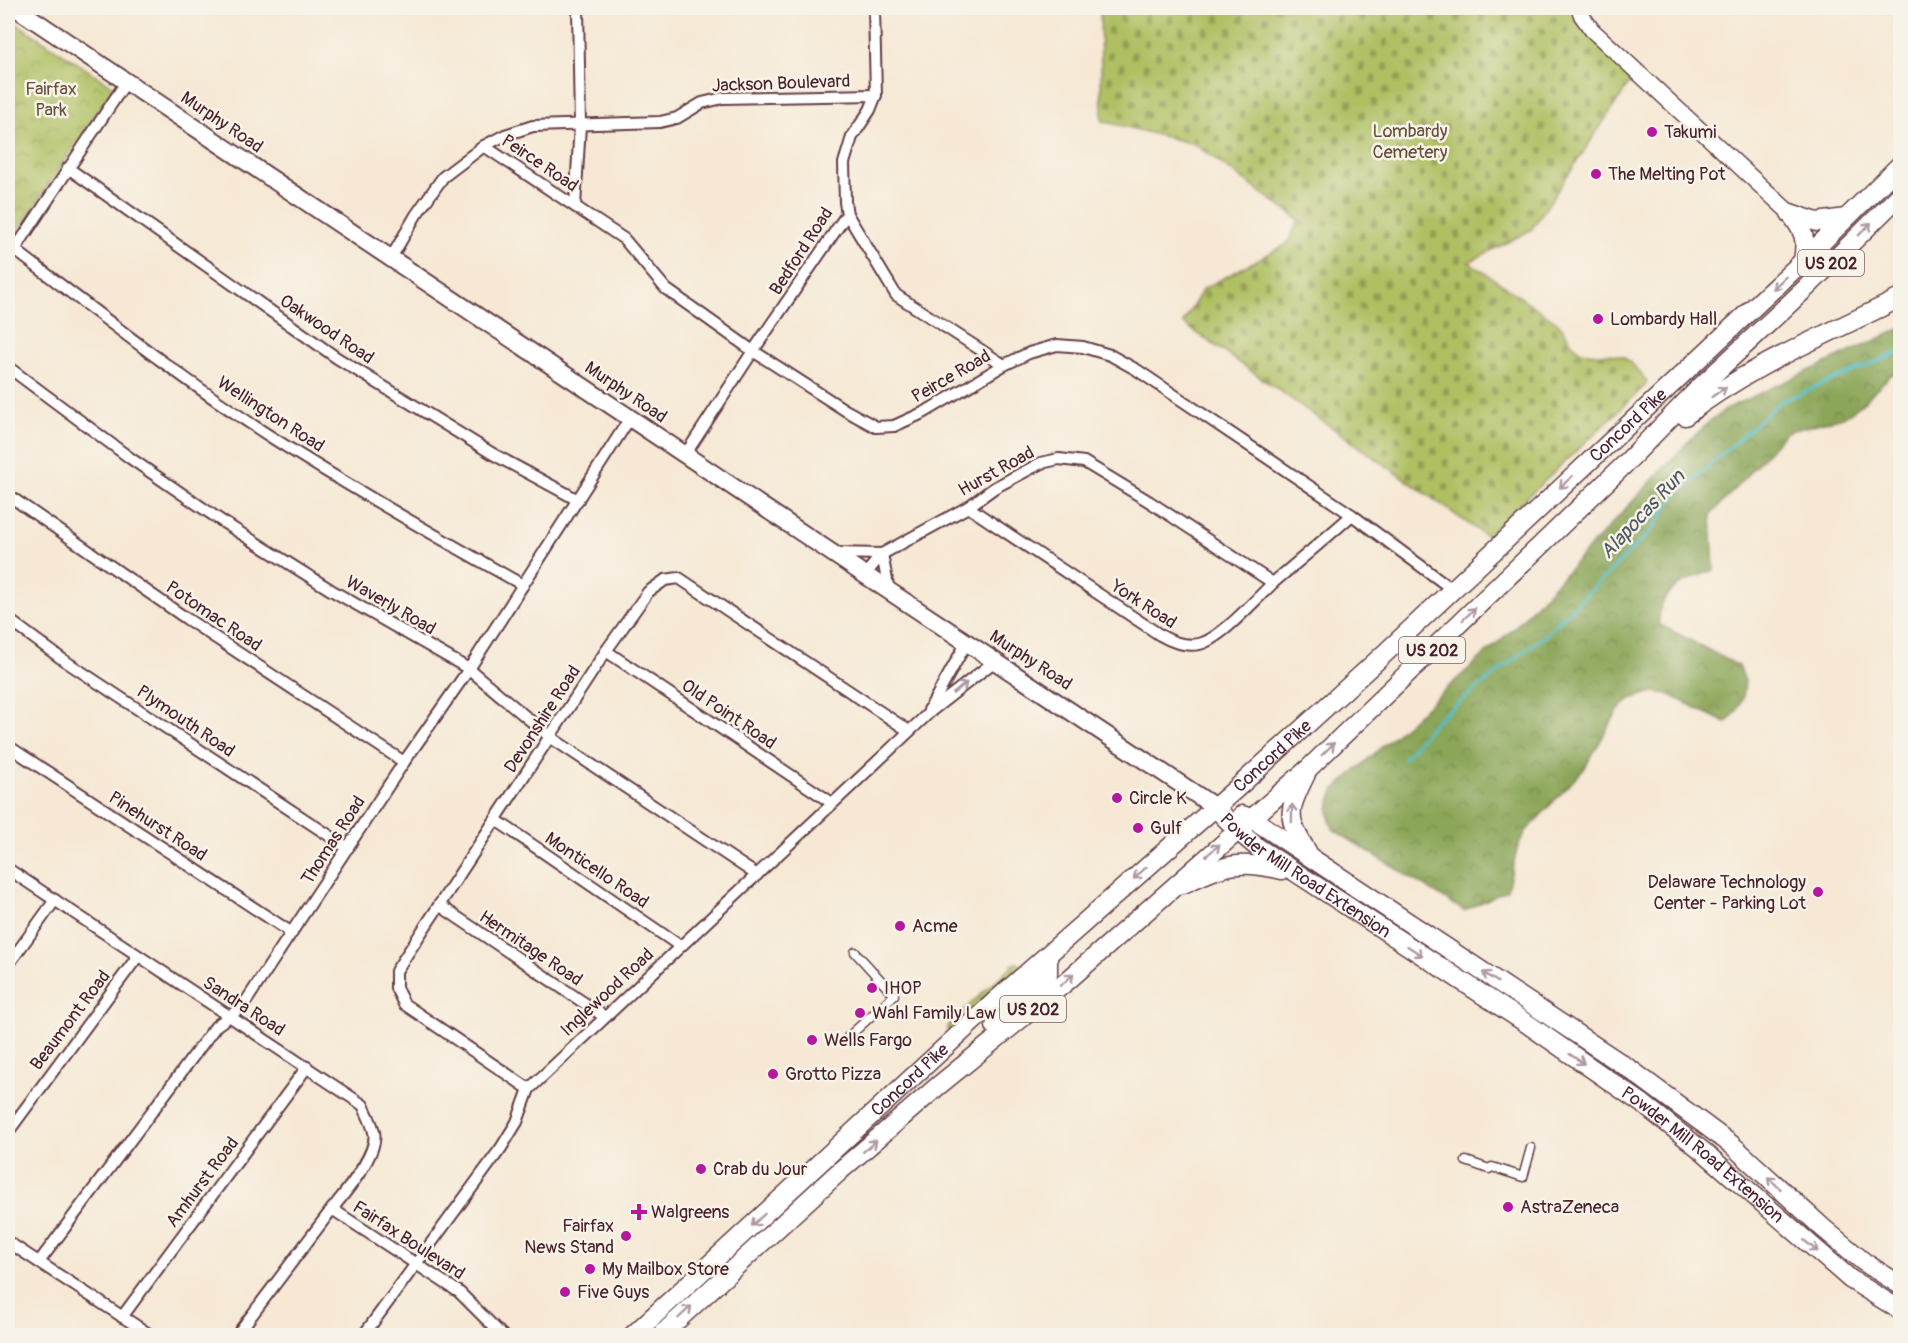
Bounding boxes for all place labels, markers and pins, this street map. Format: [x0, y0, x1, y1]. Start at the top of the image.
place label: Takumi [1664, 121, 1717, 144]
marker: Takumi [1645, 125, 1659, 139]
place label: The Melting Pot [1608, 163, 1726, 186]
marker: The Melting Pot [1589, 167, 1603, 181]
place label: Lombardy Hall [1610, 308, 1717, 331]
marker: Lombardy Hall [1591, 312, 1605, 326]
place label: Circle K [1129, 787, 1187, 810]
marker: Circle K [1110, 791, 1124, 805]
place label: Gulf [1150, 817, 1183, 840]
marker: Gulf [1131, 821, 1145, 835]
place label: Delaware Technology Center - Parking Lot [1648, 871, 1807, 915]
marker: Delaware Technology Center - Parking Lot [1811, 885, 1825, 899]
place label: Acme [912, 915, 958, 938]
marker: Acme [893, 919, 907, 933]
place label: IHOP [884, 977, 922, 1000]
marker: IHOP [865, 981, 879, 995]
place label: Wahl Family Law [872, 1002, 996, 1025]
marker: Wahl Family Law [853, 1006, 867, 1020]
place label: Wells Fargo [824, 1029, 912, 1052]
marker: Wells Fargo [805, 1033, 819, 1047]
place label: Grotto Pizza [785, 1063, 881, 1086]
marker: Grotto Pizza [766, 1067, 780, 1081]
place label: Crab du Jour [713, 1158, 808, 1181]
marker: Crab du Jour [694, 1162, 708, 1176]
place label: AstraZeneca [1520, 1196, 1619, 1219]
marker: AstraZeneca [1501, 1200, 1515, 1214]
place label: Walgreens [651, 1201, 729, 1224]
marker: Walgreens [632, 1205, 646, 1219]
place label: Fairfax News Stand [524, 1215, 614, 1259]
marker: Fairfax News Stand [619, 1229, 633, 1243]
place label: My Mailbox Store [602, 1258, 729, 1281]
marker: My Mailbox Store [583, 1262, 597, 1276]
place label: Five Guys [577, 1281, 649, 1304]
marker: Five Guys [558, 1285, 572, 1299]

